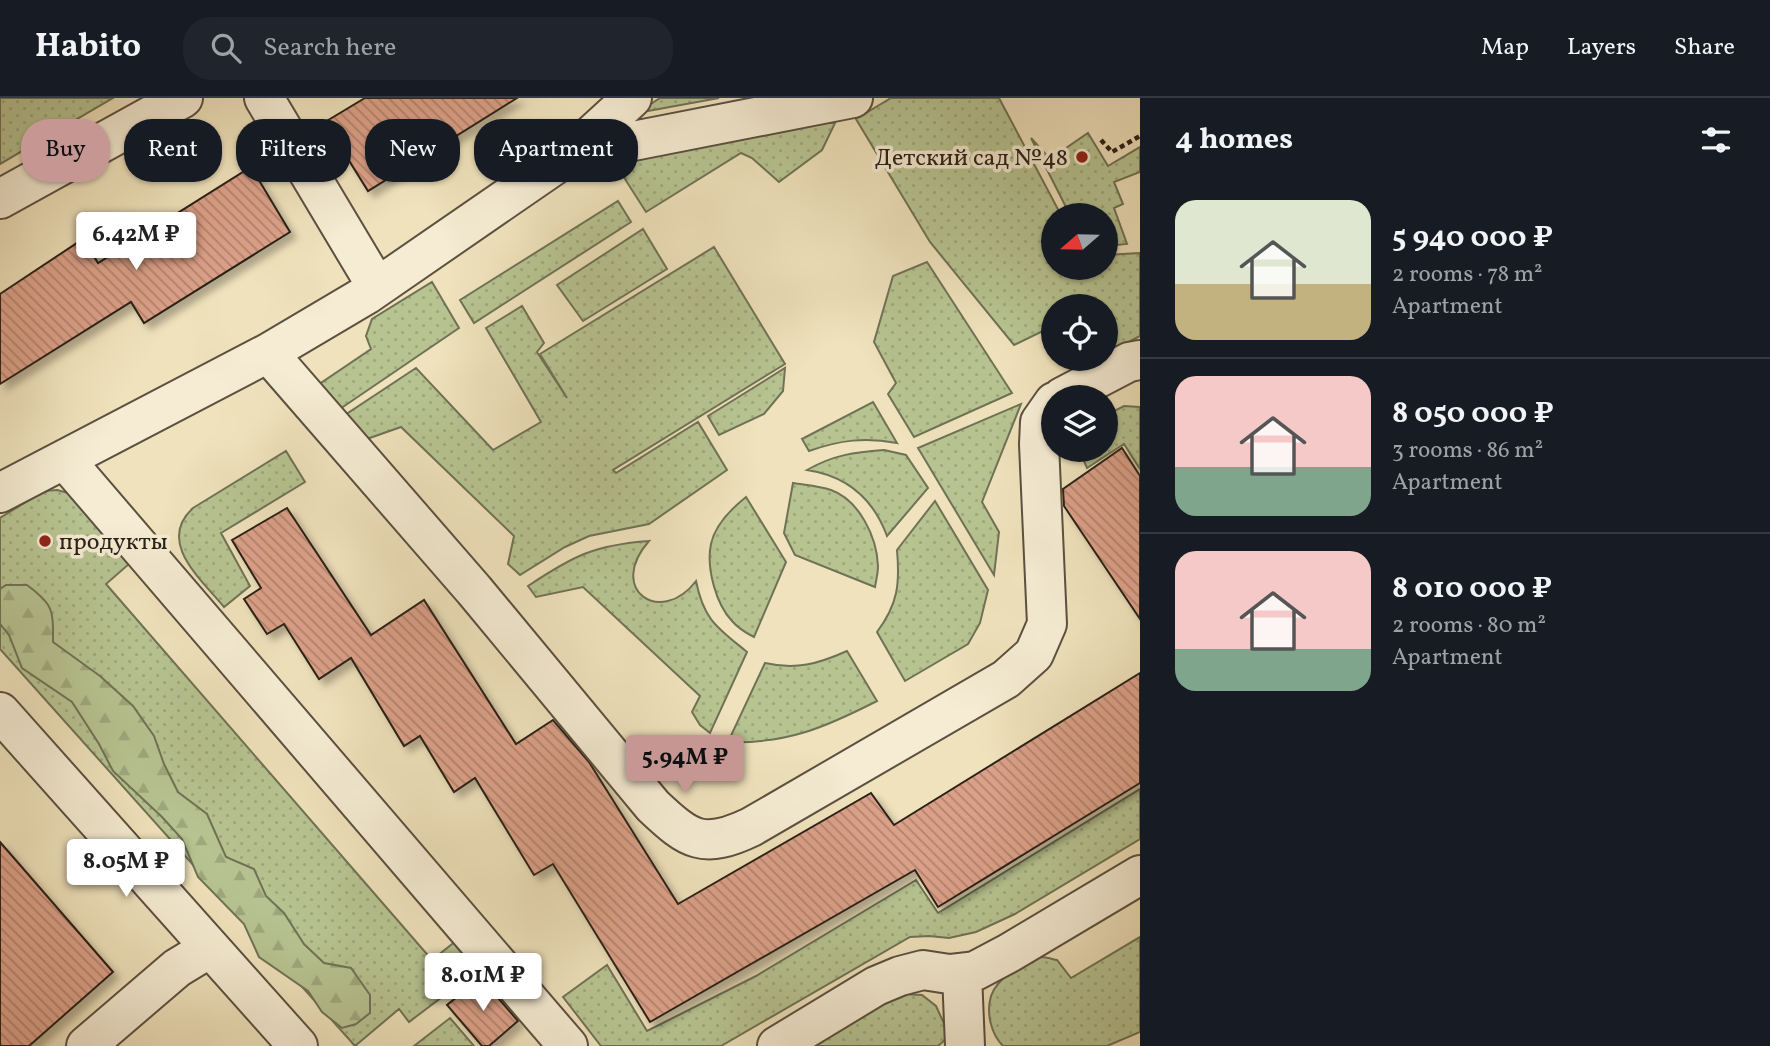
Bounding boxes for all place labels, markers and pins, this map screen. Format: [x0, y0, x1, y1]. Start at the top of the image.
place label: Детский сад №48 [875, 142, 1068, 176]
marker: Детский сад №48 [1074, 149, 1090, 165]
pin: 6.42M ₽ [71, 212, 201, 272]
place label: продукты [59, 526, 168, 560]
marker: продукты [37, 533, 53, 549]
pin: 5.94M ₽ [620, 736, 750, 795]
pin: 8.05M ₽ [61, 840, 191, 899]
pin: 8.01M ₽ [418, 954, 548, 1013]

